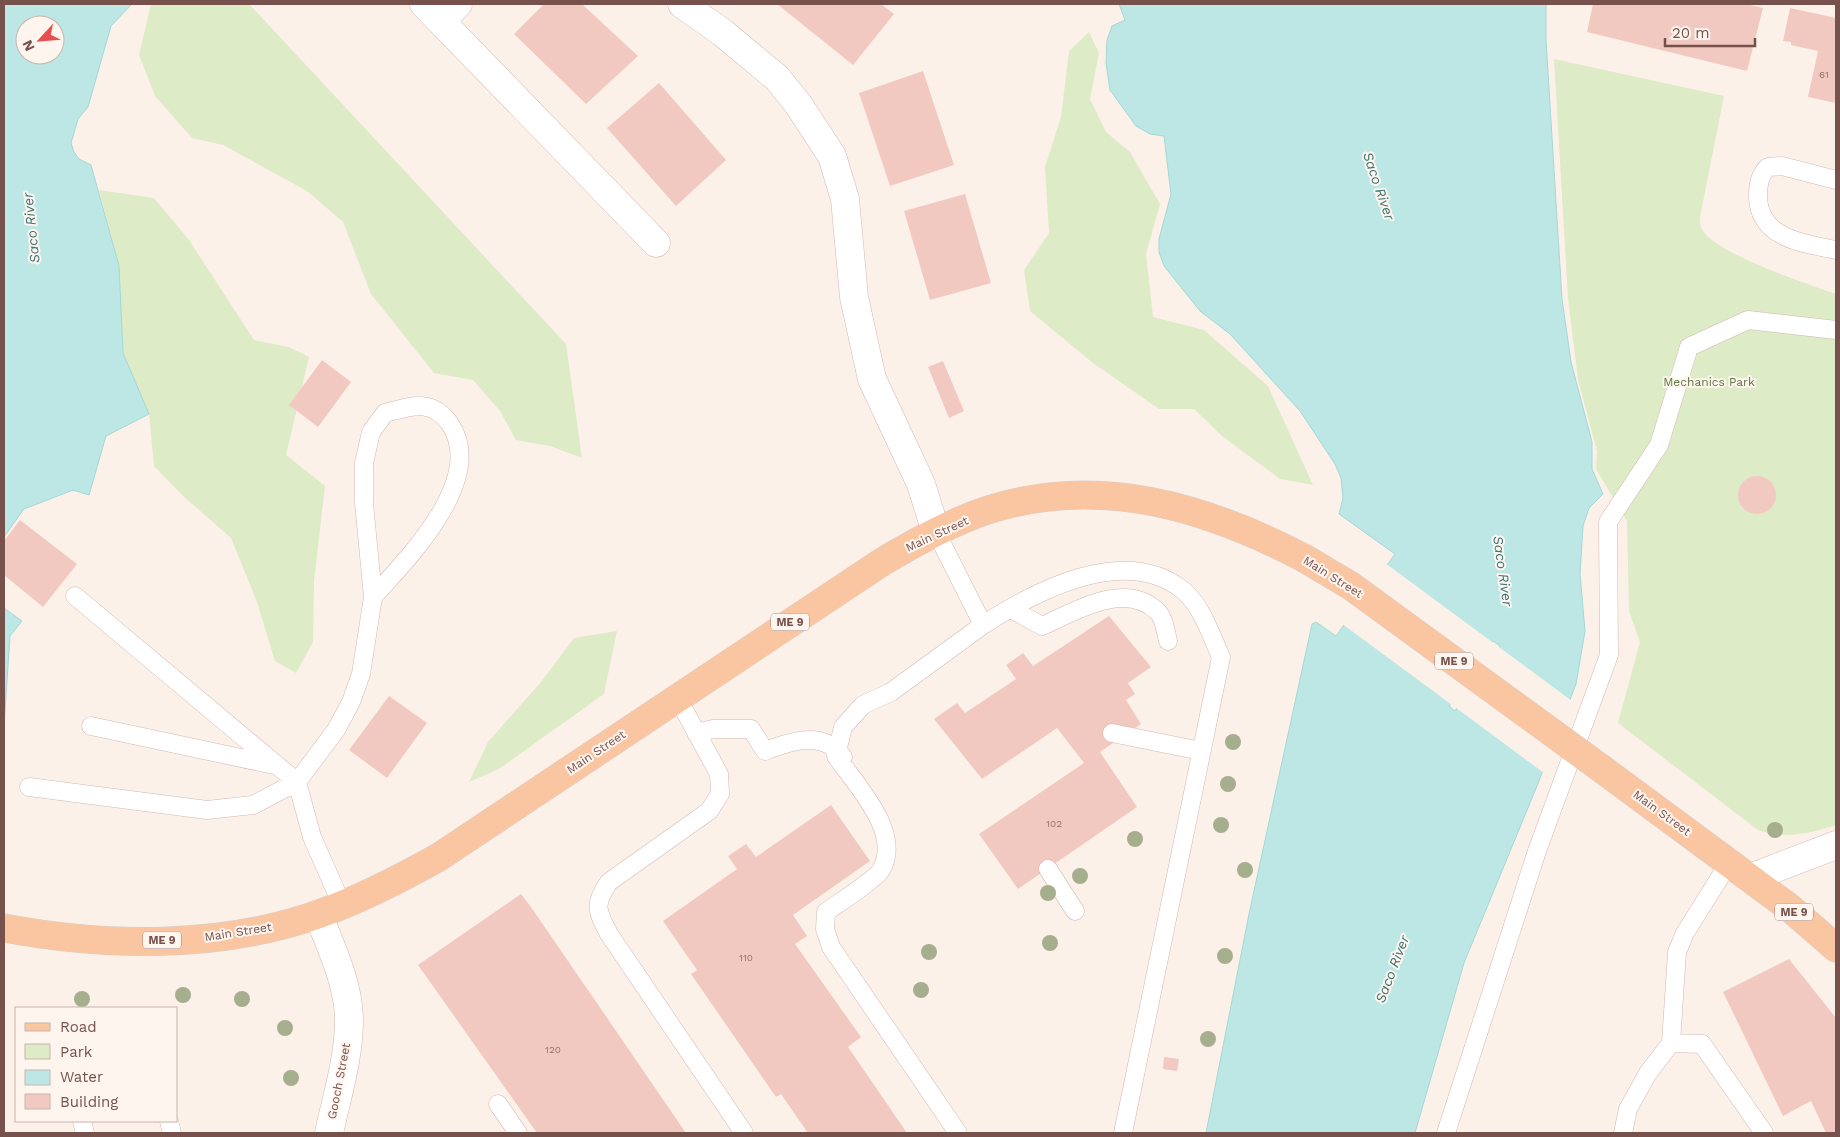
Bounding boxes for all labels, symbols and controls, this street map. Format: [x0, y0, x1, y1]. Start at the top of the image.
north arrow [15, 15, 65, 65]
scale bar [1665, 15, 1755, 47]
text: 20 m [1672, 24, 1710, 42]
text: N [19, 38, 38, 54]
house number: 61 [1819, 69, 1829, 80]
water label: Saco River [1360, 150, 1398, 223]
water label: Saco River [19, 191, 43, 264]
park label: Mechanics Park [1663, 375, 1755, 389]
street label: Main Street [903, 513, 971, 555]
water label: Saco River [1490, 535, 1516, 608]
street label: Main Street [1301, 553, 1365, 601]
road number: ME 9 [771, 614, 809, 630]
road number: ME 9 [1435, 652, 1473, 669]
street label: Main Street [564, 727, 628, 777]
street label: Main Street [1630, 787, 1694, 839]
house number: 102 [1046, 818, 1062, 829]
road number: ME 9 [1775, 904, 1813, 920]
street label: Main Street [203, 920, 273, 944]
road number: ME 9 [143, 932, 181, 948]
water label: Saco River [1372, 932, 1412, 1005]
house number: 110 [739, 952, 753, 963]
legend [15, 1007, 178, 1122]
text: Road [60, 1018, 97, 1036]
street label: Gooch Street [325, 1042, 353, 1120]
text: Park [60, 1043, 93, 1061]
house number: 120 [545, 1044, 561, 1055]
text: Water [60, 1068, 103, 1086]
text: Building [60, 1093, 118, 1111]

